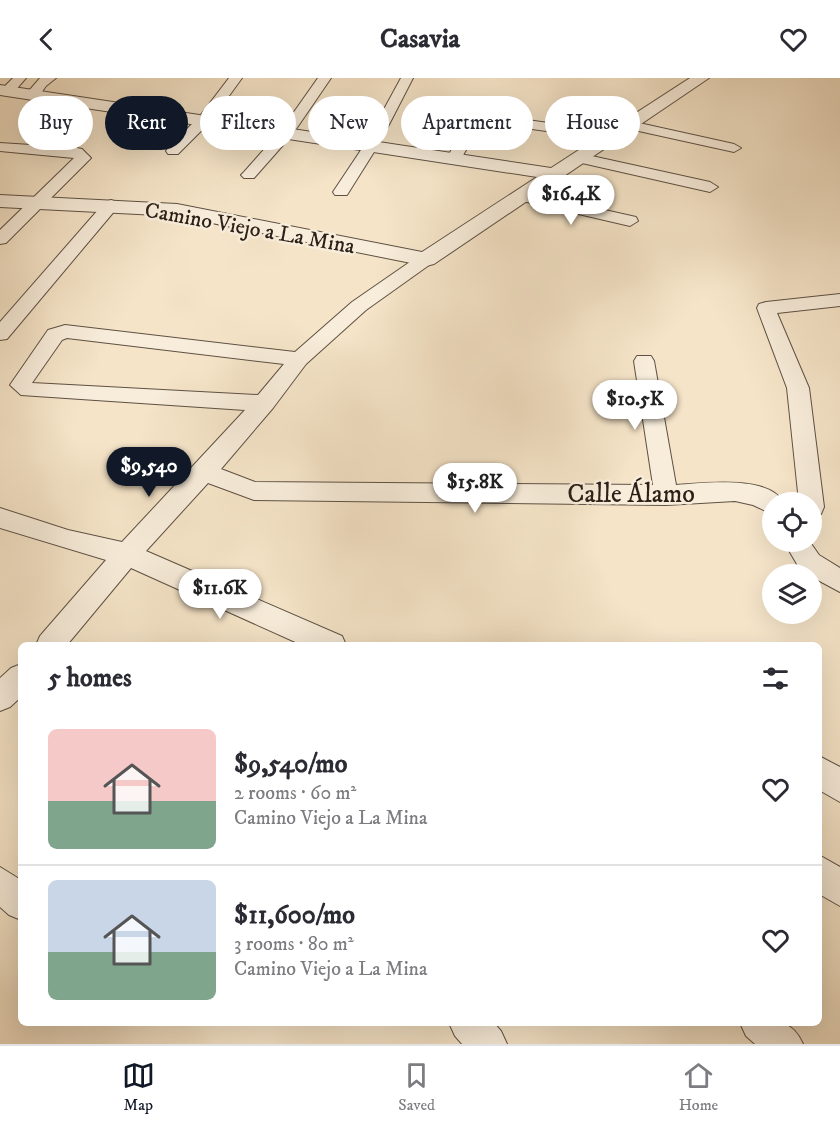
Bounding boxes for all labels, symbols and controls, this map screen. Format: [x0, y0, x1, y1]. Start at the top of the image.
text: Casavia [380, 22, 460, 56]
icon: back [30, 23, 63, 56]
icon: heart [777, 23, 810, 56]
chip: Buy [18, 96, 93, 150]
chip: Rent [105, 96, 188, 150]
chip: Filters [200, 96, 296, 150]
chip: New [308, 96, 389, 150]
chip: Apartment [401, 96, 533, 150]
chip: House [545, 96, 640, 150]
pin: $16.4K [522, 175, 620, 226]
text: $16.4K [541, 182, 601, 207]
street label: Camino Viejo a La Mina [143, 197, 358, 260]
pin: $10.5K [586, 380, 684, 431]
text: $10.5K [606, 387, 664, 412]
pin: $9,540 [100, 447, 198, 498]
text: $9,540 [120, 454, 178, 479]
pin: $15.8K [426, 463, 524, 514]
text: $15.8K [447, 470, 503, 495]
street label: Calle Álamo [567, 477, 695, 511]
map controls [762, 492, 822, 624]
button: locate [762, 492, 822, 552]
button: layers [762, 564, 822, 624]
pin: $11.6K [171, 569, 269, 620]
text: $11.6K [193, 576, 247, 601]
text: 5 homes [48, 662, 132, 695]
icon: filters [759, 662, 792, 695]
text: $9,540/mo [234, 748, 347, 781]
icon: home [96, 753, 168, 825]
icon: heart [759, 773, 792, 806]
text: 2 rooms · 60 m² [234, 781, 356, 806]
text: Camino Viejo a La Mina [234, 806, 428, 831]
text: $11,600/mo [234, 899, 355, 932]
icon: home [96, 904, 168, 976]
icon: heart [759, 924, 792, 957]
text: 3 rooms · 80 m² [234, 932, 354, 957]
text: Camino Viejo a La Mina [234, 957, 428, 982]
tab: Map [122, 1059, 155, 1115]
tab: Saved [398, 1059, 435, 1115]
tab: Home [679, 1059, 718, 1115]

